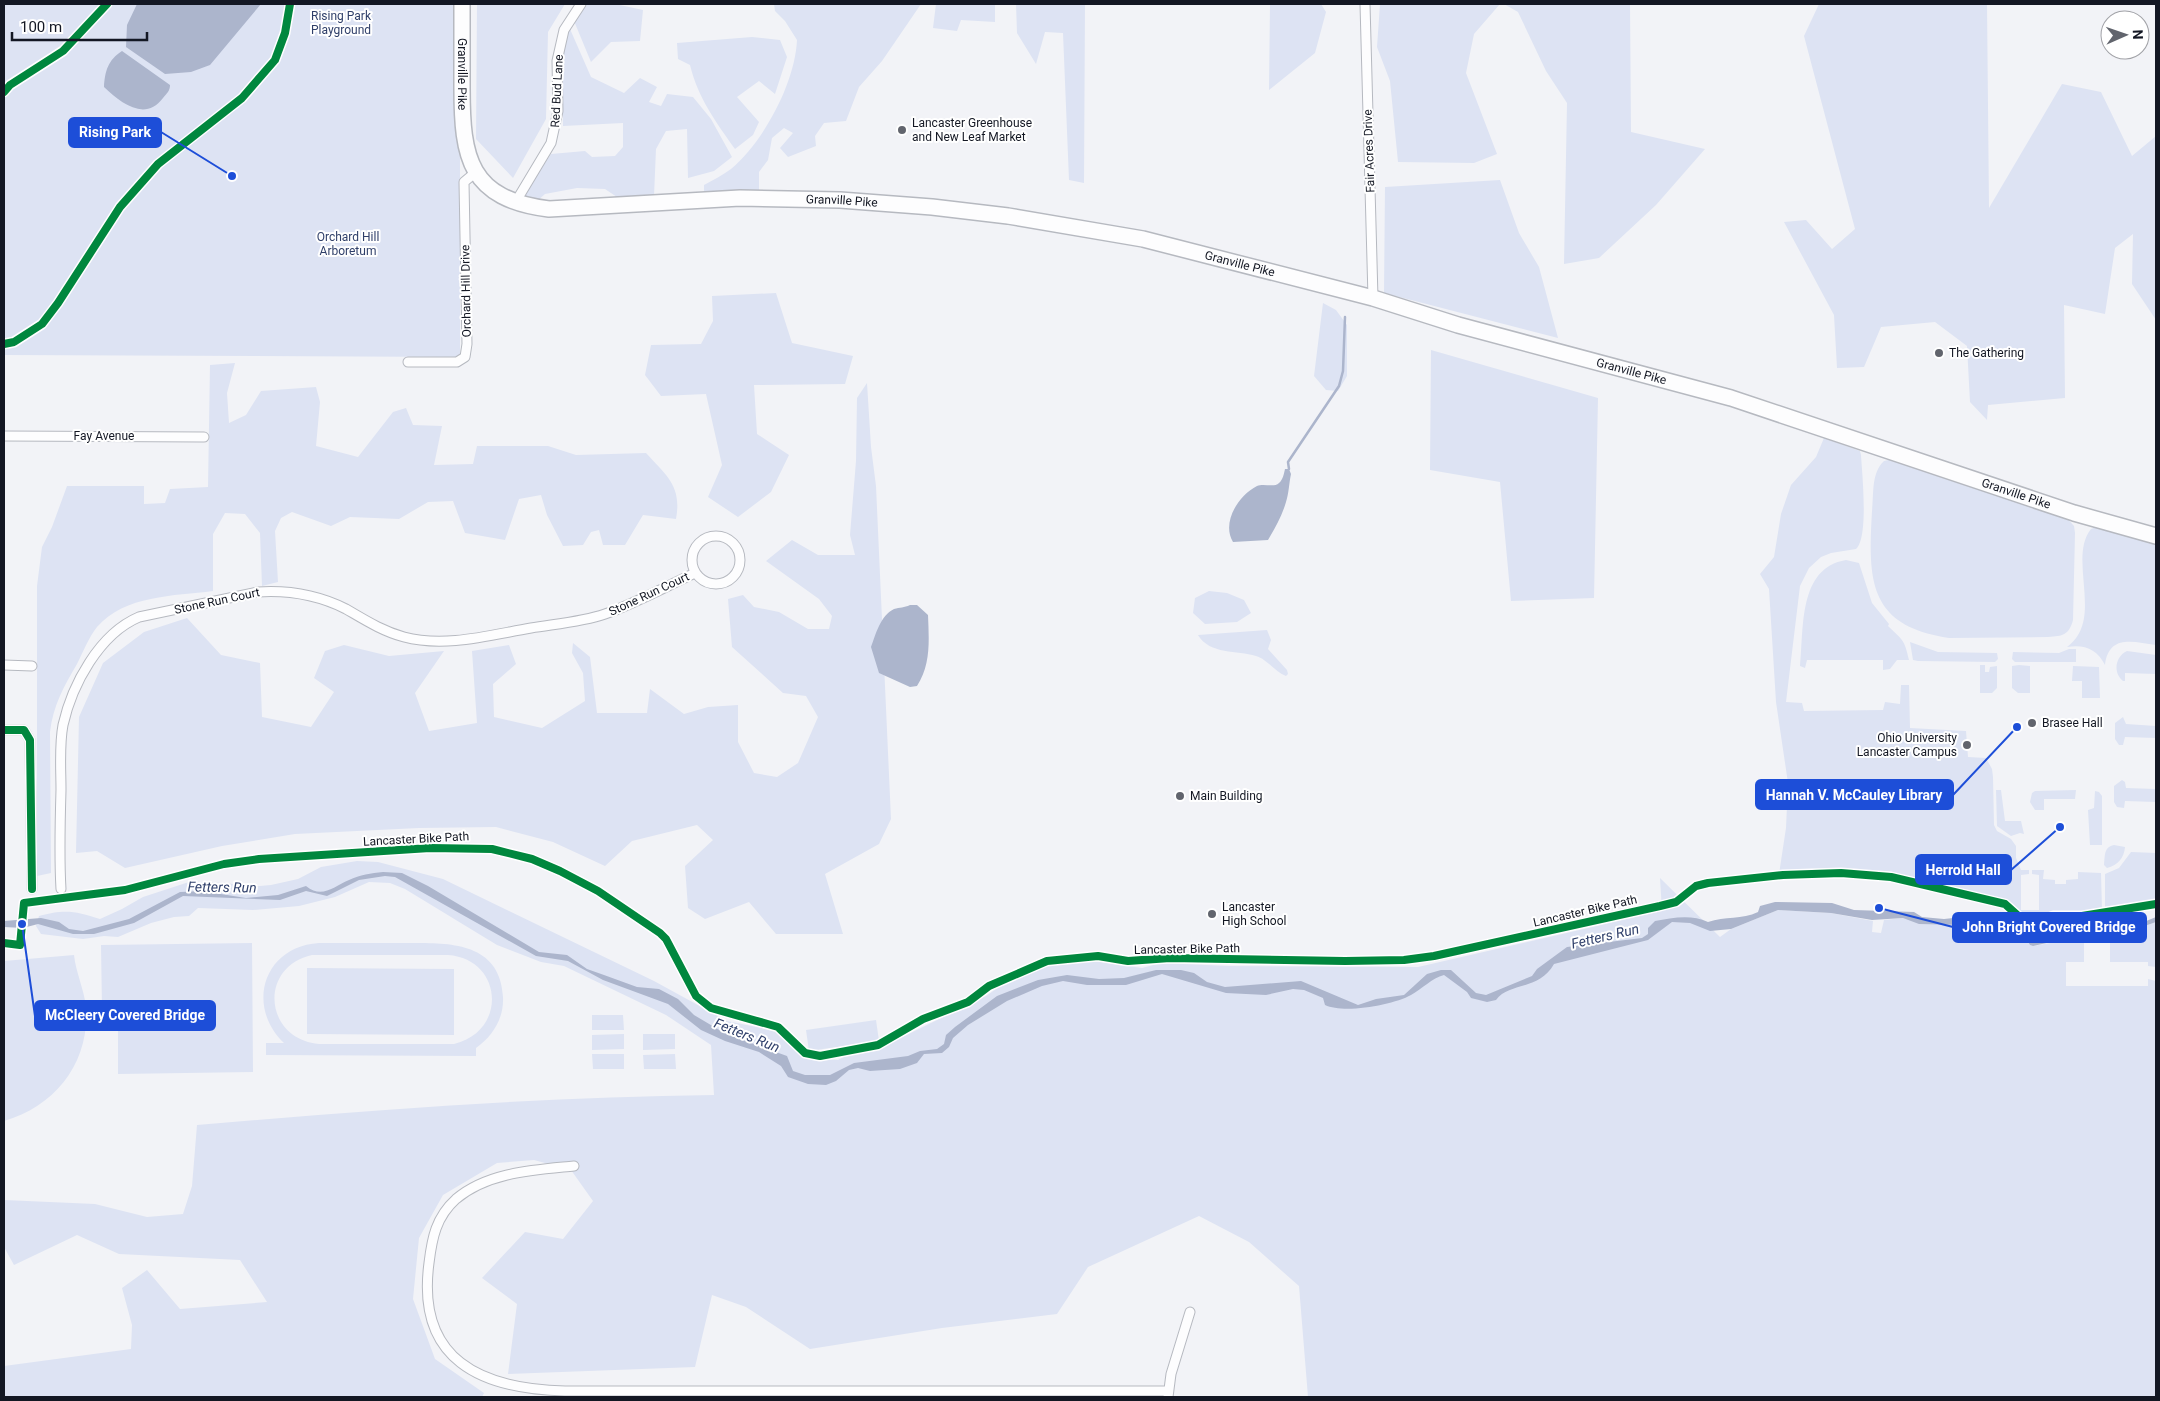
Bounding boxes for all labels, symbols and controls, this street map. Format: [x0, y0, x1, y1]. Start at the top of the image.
park label: Rising Park Playground [311, 9, 372, 37]
scale bar [12, 10, 148, 42]
north arrow [2100, 10, 2150, 60]
text: 100 m [20, 18, 62, 36]
text: N [2130, 29, 2146, 40]
street label: Granville Pike [455, 38, 469, 110]
street label: Red Bud Lane [548, 54, 566, 128]
street label: Fair Acres Drive [1361, 109, 1377, 193]
place label: Lancaster Greenhouse and New Leaf Market [912, 116, 1032, 144]
callout: Rising Park [69, 118, 161, 147]
text: Rising Park [79, 124, 151, 140]
marker: Lancaster Greenhouse and New Leaf Market [896, 124, 908, 136]
street label: Granville Pike [806, 192, 878, 210]
park label: Orchard Hill Arboretum [317, 230, 379, 258]
street label: Orchard Hill Drive [458, 245, 474, 337]
street label: Granville Pike [1203, 248, 1277, 280]
place label: The Gathering [1949, 346, 2024, 360]
marker: The Gathering [1933, 347, 1945, 359]
street label: Granville Pike [1595, 355, 1668, 387]
street label: Fay Avenue [74, 429, 134, 443]
street label: Granville Pike [1980, 476, 2053, 512]
street label: Stone Run Court [607, 569, 691, 619]
street label: Stone Run Court [173, 585, 261, 617]
place label: Brasee Hall [2042, 716, 2103, 730]
marker: Brasee Hall [2026, 717, 2038, 729]
place label: Ohio University Lancaster Campus [1857, 731, 1957, 759]
marker: Ohio University Lancaster Campus [1961, 739, 1973, 751]
callout: Hannah V. McCauley Library [1756, 780, 1953, 809]
text: Hannah V. McCauley Library [1766, 787, 1943, 803]
place label: Main Building [1190, 789, 1263, 803]
marker: Main Building [1174, 790, 1186, 802]
street label: Lancaster Bike Path [363, 829, 469, 849]
callout: Herrold Hall [1916, 855, 2011, 884]
text: Herrold Hall [1925, 862, 2001, 878]
water label: Fetters Run [187, 878, 257, 896]
street label: Lancaster Bike Path [1532, 892, 1638, 930]
place label: Lancaster High School [1222, 900, 1286, 928]
marker: Lancaster High School [1206, 908, 1218, 920]
callout: John Bright Covered Bridge [1953, 913, 2146, 942]
text: John Bright Covered Bridge [1962, 919, 2136, 935]
water label: Fetters Run [1570, 920, 1640, 952]
street label: Lancaster Bike Path [1134, 941, 1240, 957]
callout: McCleery Covered Bridge [35, 1001, 215, 1030]
text: McCleery Covered Bridge [45, 1007, 205, 1023]
water label: Fetters Run [712, 1015, 782, 1055]

